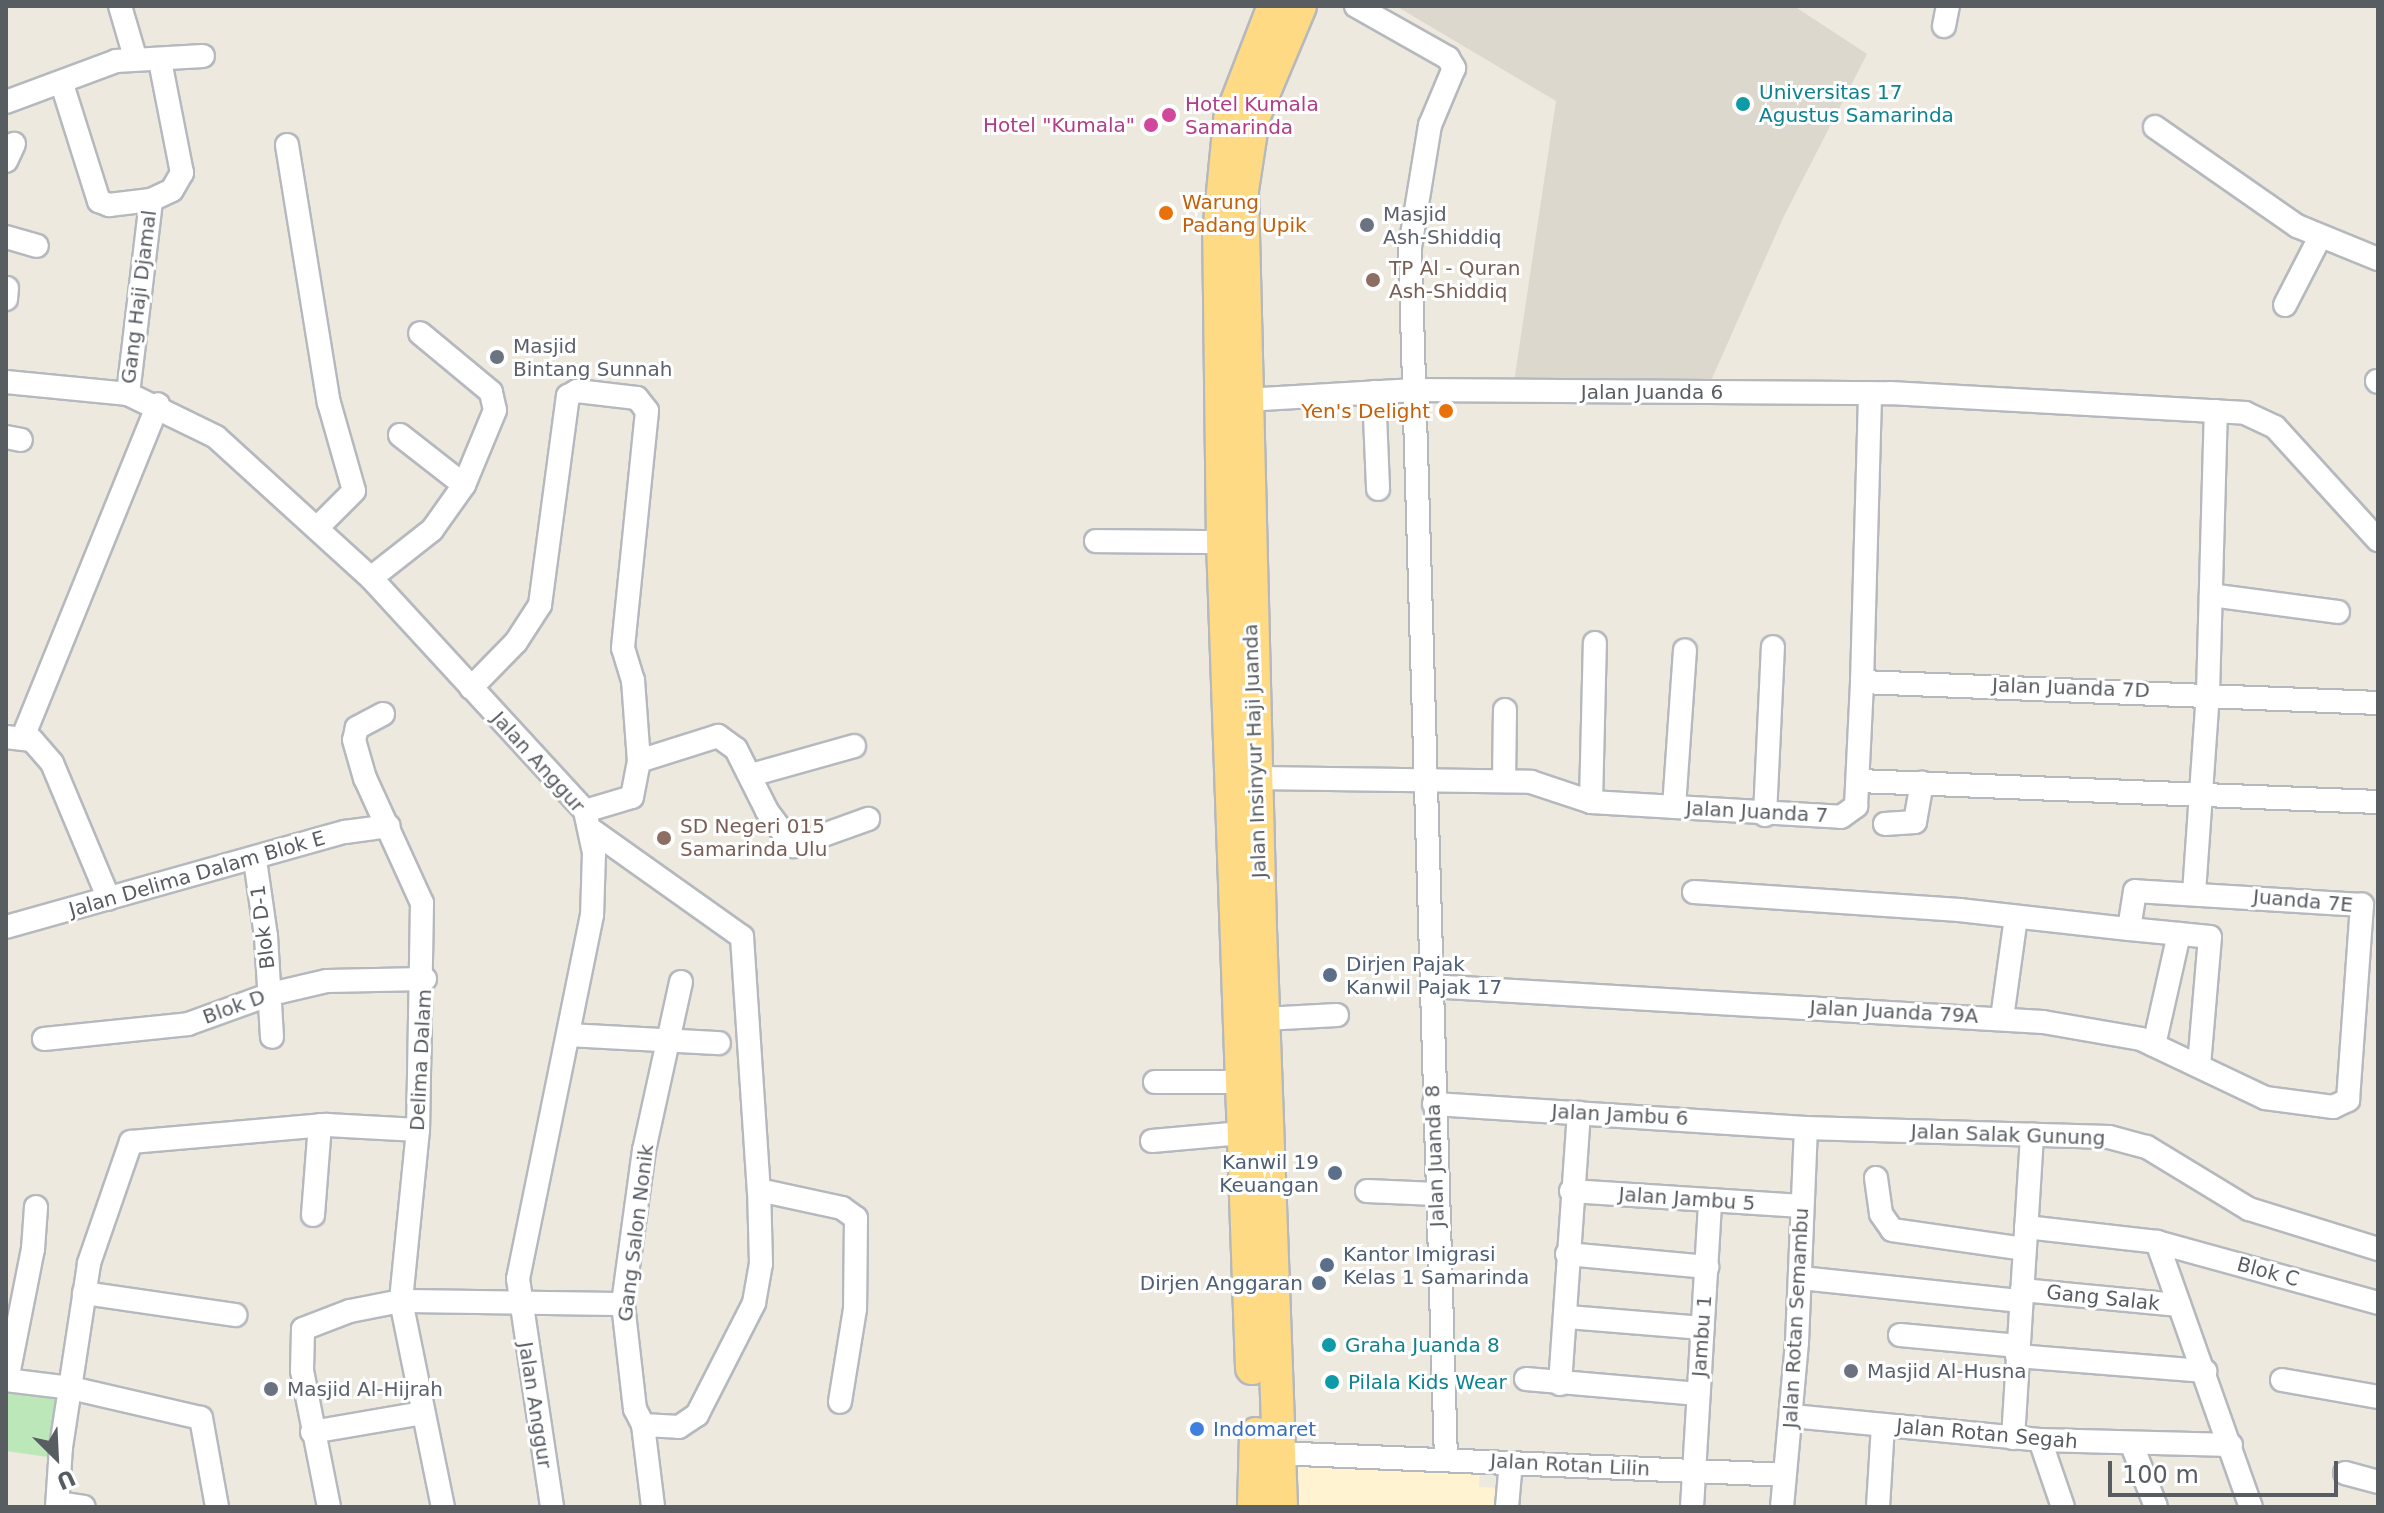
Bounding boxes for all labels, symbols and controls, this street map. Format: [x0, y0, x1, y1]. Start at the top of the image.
place label: Universitas 17 Agustus Samarinda [1759, 80, 1954, 127]
place label: Hotel Kumala Samarinda [1185, 92, 1319, 139]
marker: Universitas 17 Agustus Samarinda [1734, 95, 1752, 113]
marker: Hotel Kumala Samarinda [1160, 106, 1178, 124]
place label: Hotel "Kumala" [983, 113, 1135, 137]
marker: Hotel "Kumala" [1142, 116, 1160, 134]
place label: Warung Padang Upik [1182, 190, 1307, 237]
place label: Masjid Ash-Shiddiq [1383, 202, 1502, 249]
marker: Warung Padang Upik [1157, 204, 1175, 222]
street label: Gang Haji Djamal [116, 209, 162, 385]
marker: Masjid Ash-Shiddiq [1358, 216, 1376, 234]
place label: TP Al - Quran Ash-Shiddiq [1389, 256, 1520, 303]
marker: TP Al - Quran Ash-Shiddiq [1364, 271, 1382, 289]
place label: Masjid Bintang Sunnah [513, 334, 672, 381]
marker: Masjid Bintang Sunnah [488, 348, 506, 366]
street label: Jalan Juanda 6 [1581, 380, 1723, 404]
place label: Yen's Delight [1301, 399, 1430, 423]
marker: Yen's Delight [1437, 402, 1455, 420]
street label: Jalan Insinyur Haji Juanda [1239, 623, 1271, 879]
street label: Jalan Juanda 7D [1992, 673, 2150, 703]
street label: Jalan Anggur [486, 707, 590, 817]
street label: Jalan Juanda 7 [1685, 796, 1829, 828]
place label: SD Negeri 015 Samarinda Ulu [680, 814, 827, 861]
street label: Jalan Delima Dalam Blok E [66, 826, 328, 922]
marker: SD Negeri 015 Samarinda Ulu [655, 829, 673, 847]
street label: Blok D-1 [246, 883, 280, 971]
street label: Juanda 7E [2252, 885, 2354, 917]
place label: Dirjen Pajak Kanwil Pajak 17 [1346, 952, 1502, 999]
marker: Dirjen Pajak Kanwil Pajak 17 [1321, 966, 1339, 984]
street label: Blok D [199, 985, 269, 1029]
street label: Delima Dalam [405, 989, 437, 1131]
street label: Jalan Juanda 79A [1809, 996, 1979, 1028]
street label: Jalan Juanda 8 [1421, 1084, 1449, 1228]
street label: Jalan Jambu 6 [1551, 1099, 1689, 1131]
street label: Jalan Salak Gunung [1910, 1120, 2106, 1150]
street label: Gang Salon Nonik [613, 1143, 659, 1323]
place label: Kanwil 19 Keuangan [1219, 1150, 1319, 1197]
marker: Kanwil 19 Keuangan [1326, 1164, 1344, 1182]
street label: Jalan Jambu 5 [1618, 1182, 1756, 1216]
street label: Jalan Rotan Semambu [1778, 1207, 1814, 1429]
place label: Kantor Imigrasi Kelas 1 Samarinda [1343, 1242, 1529, 1289]
street label: Blok C [2234, 1252, 2302, 1292]
marker: Kantor Imigrasi Kelas 1 Samarinda [1318, 1256, 1336, 1274]
place label: Dirjen Anggaran [1140, 1271, 1303, 1295]
marker: Dirjen Anggaran [1310, 1274, 1328, 1292]
street label: Gang Salak [2045, 1280, 2161, 1316]
street label: Jambu 1 [1687, 1294, 1717, 1378]
place label: Graha Juanda 8 [1345, 1333, 1500, 1357]
marker: Graha Juanda 8 [1320, 1336, 1338, 1354]
street label: Jalan Anggur [513, 1340, 557, 1470]
place label: Masjid Al-Husna [1867, 1359, 2027, 1383]
marker: Masjid Al-Husna [1842, 1362, 1860, 1380]
place label: Pilala Kids Wear [1348, 1370, 1507, 1394]
marker: Pilala Kids Wear [1323, 1373, 1341, 1391]
place label: Masjid Al-Hijrah [287, 1377, 443, 1401]
marker: Masjid Al-Hijrah [262, 1380, 280, 1398]
street label: Jalan Rotan Segah [1895, 1414, 2079, 1454]
north arrow [16, 1417, 96, 1497]
place label: Indomaret [1213, 1417, 1316, 1441]
marker: Indomaret [1188, 1420, 1206, 1438]
scale bar [2112, 1445, 2342, 1495]
street label: Jalan Rotan Lilin [1490, 1449, 1650, 1481]
text: 100 m [2122, 1461, 2199, 1489]
text: U [53, 1464, 79, 1494]

